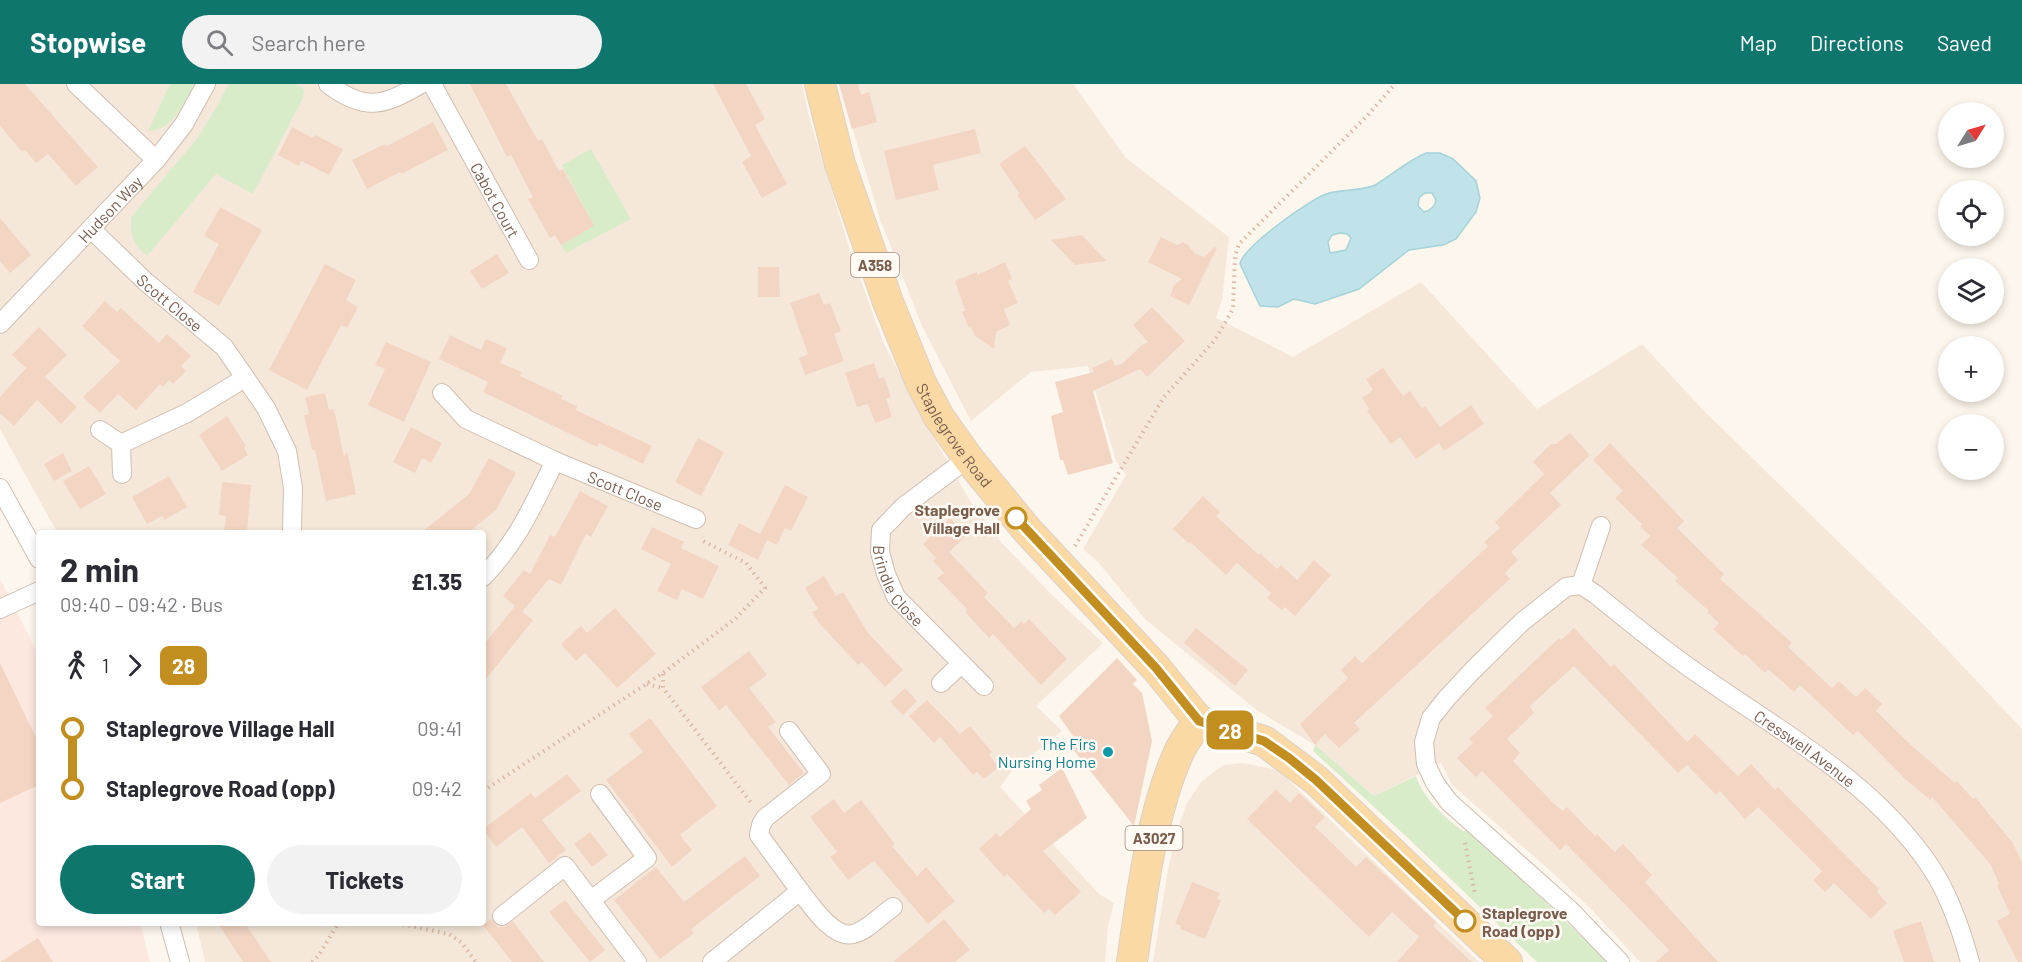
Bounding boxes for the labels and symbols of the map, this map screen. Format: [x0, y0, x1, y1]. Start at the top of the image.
north arrow [1938, 102, 2004, 168]
street label: Cabot Court [467, 159, 524, 241]
street label: Hudson Way [73, 171, 146, 246]
road number: A358 [851, 253, 899, 277]
street label: Scott Close [134, 270, 207, 335]
street label: Staplegrove Road [913, 380, 997, 490]
street label: Scott Close [585, 466, 666, 514]
place label: Staplegrove Village Hall [914, 500, 1000, 537]
marker: Staplegrove Village Hall [1005, 507, 1027, 529]
street label: Brindle Close [870, 545, 928, 630]
street label: Cresswell Avenue [1751, 705, 1859, 790]
line badge: 28 [1203, 710, 1257, 750]
place label: The Firs Nursing Home [998, 734, 1096, 771]
marker: The Firs Nursing Home [1101, 745, 1115, 759]
road number: A3027 [1126, 826, 1182, 850]
place label: Staplegrove Road (opp) [1482, 903, 1568, 940]
marker: Staplegrove Road (opp) [1454, 910, 1476, 932]

